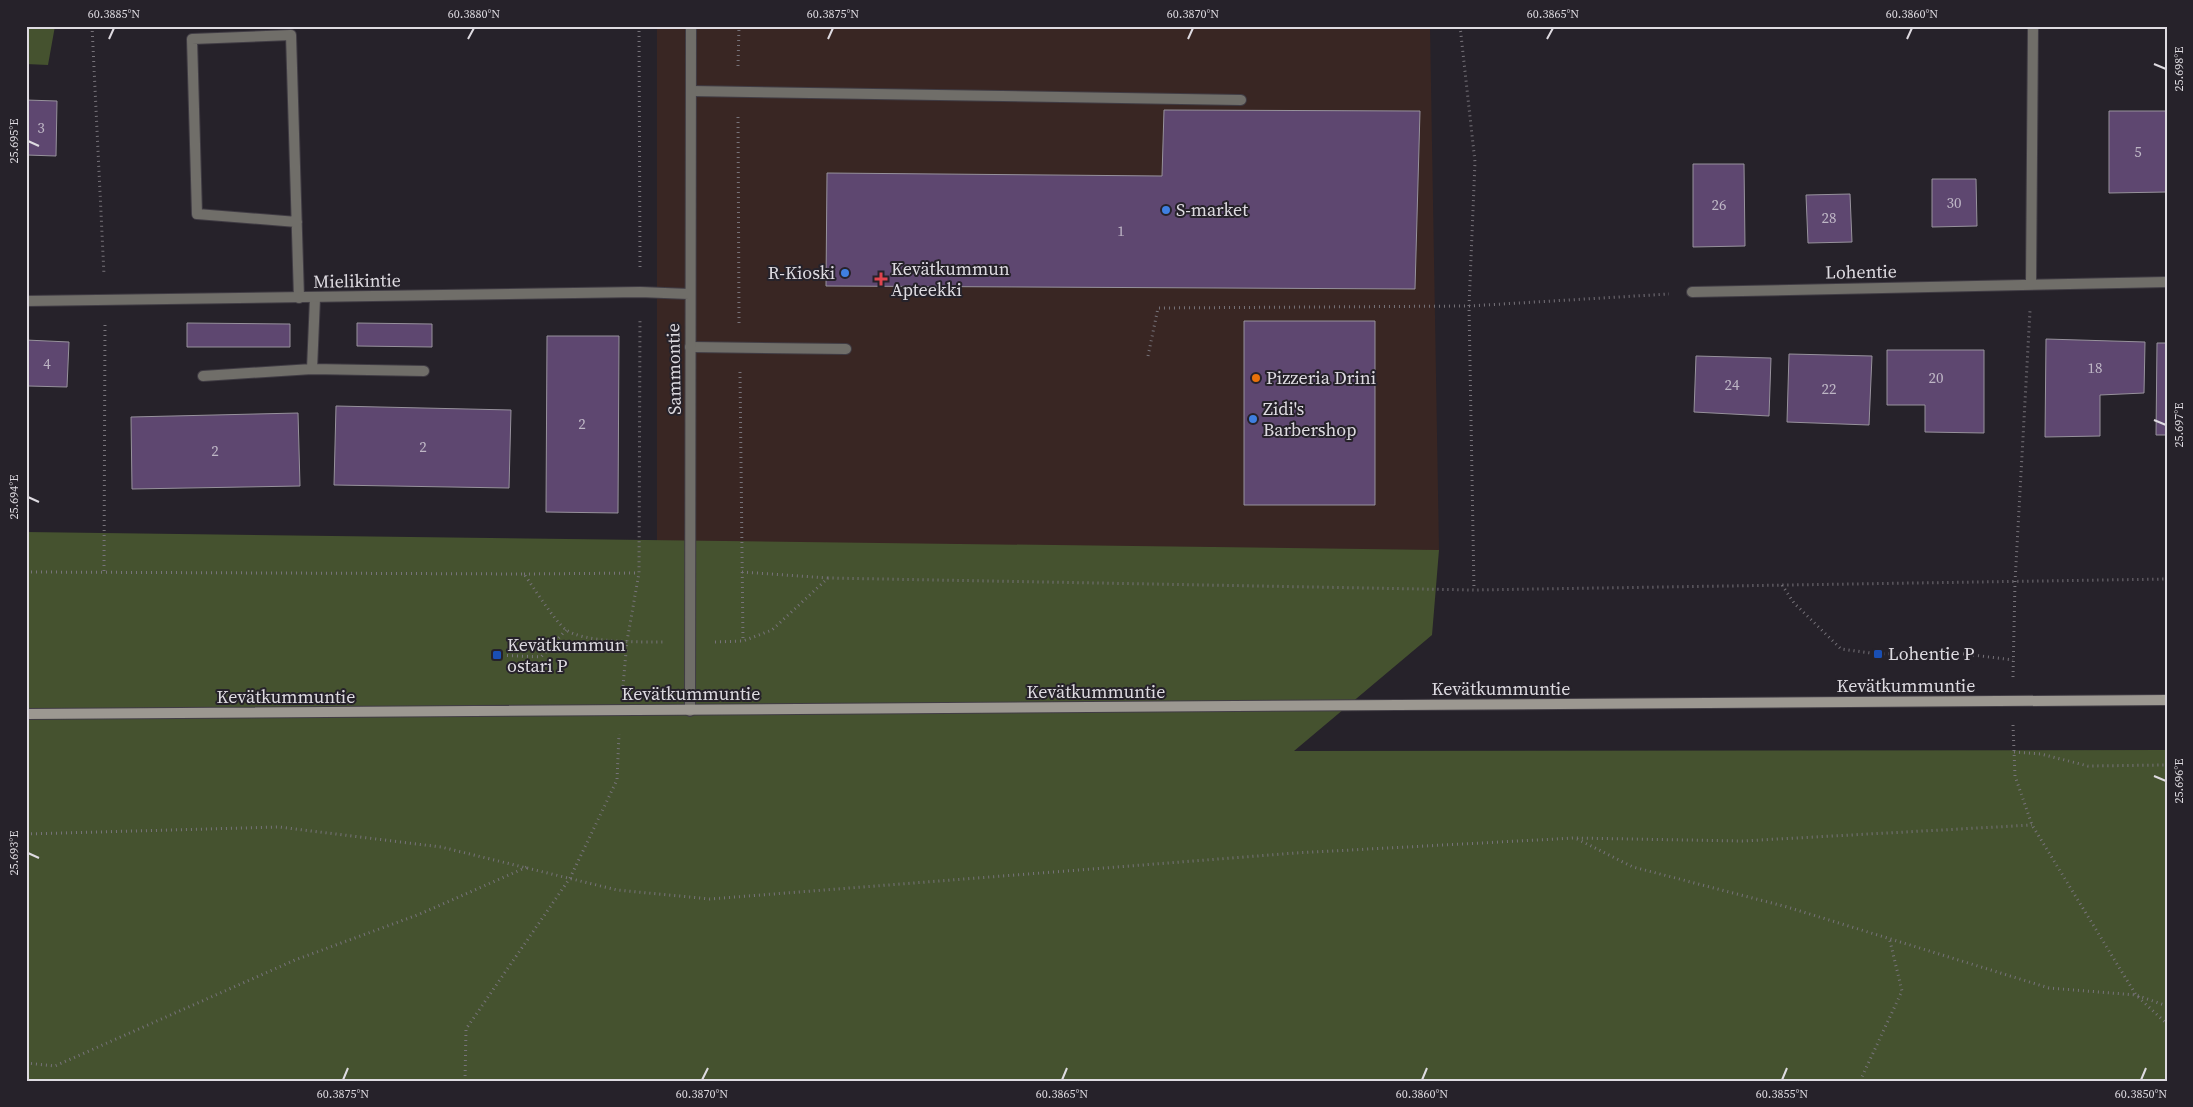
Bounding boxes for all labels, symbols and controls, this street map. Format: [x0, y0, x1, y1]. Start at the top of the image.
text: 60.3885°N [88, 6, 140, 22]
text: 60.3880°N [448, 6, 500, 22]
text: 60.3875°N [807, 6, 859, 22]
text: 60.3870°N [1167, 6, 1219, 22]
text: 60.3865°N [1527, 6, 1579, 22]
text: 60.3860°N [1886, 6, 1938, 22]
text: 25.698°E [2171, 47, 2187, 91]
house number: 3 [37, 117, 45, 138]
text: 25.695°E [6, 119, 22, 163]
house number: 5 [2134, 141, 2142, 162]
house number: 30 [1946, 192, 1962, 213]
house number: 26 [1711, 194, 1727, 215]
place label: S-market [1176, 197, 1248, 222]
marker: S-market [1160, 204, 1172, 216]
house number: 28 [1821, 207, 1837, 228]
house number: 1 [1117, 220, 1125, 241]
place label: Kevätkummun Apteekki [891, 256, 1010, 302]
street label: Lohentie [1825, 258, 1897, 285]
place label: R-Kioski [768, 260, 835, 285]
street label: Mielikintie [313, 267, 401, 294]
marker: R-Kioski [839, 267, 851, 279]
marker: Kevätkummun Apteekki [875, 273, 887, 285]
street label: Sammontie [660, 323, 687, 415]
house number: 4 [43, 353, 51, 374]
house number: 18 [2087, 357, 2103, 378]
place label: Pizzeria Drini [1266, 365, 1376, 390]
house number: 20 [1928, 367, 1944, 388]
marker: Pizzeria Drini [1250, 372, 1262, 384]
house number: 24 [1724, 374, 1740, 395]
house number: 22 [1821, 378, 1837, 399]
place label: Zidi's Barbershop [1263, 396, 1356, 442]
text: 25.697°E [2171, 403, 2187, 447]
house number: 2 [578, 413, 586, 434]
marker: Zidi's Barbershop [1247, 413, 1259, 425]
house number: 2 [419, 436, 427, 457]
house number: 2 [211, 440, 219, 461]
text: 25.694°E [6, 475, 22, 519]
place label: Kevätkummun ostari P [507, 632, 626, 678]
place label: Lohentie P [1888, 641, 1975, 666]
marker: Lohentie P [1872, 648, 1884, 660]
marker: Kevätkummun ostari P [491, 649, 503, 661]
street label: Kevätkummuntie [1837, 673, 1975, 698]
street label: Kevätkummuntie [1432, 676, 1570, 701]
street label: Kevätkummuntie [1027, 679, 1165, 704]
street label: Kevätkummuntie [622, 681, 760, 706]
street label: Kevätkummuntie [217, 684, 355, 709]
text: 25.696°E [2171, 759, 2187, 803]
text: 25.693°E [6, 831, 22, 875]
text: 60.3875°N [317, 1086, 369, 1102]
text: 60.3870°N [676, 1086, 728, 1102]
text: 60.3865°N [1036, 1086, 1088, 1102]
text: 60.3860°N [1396, 1086, 1448, 1102]
text: 60.3855°N [1756, 1086, 1808, 1102]
text: 60.3850°N [2115, 1086, 2167, 1102]

